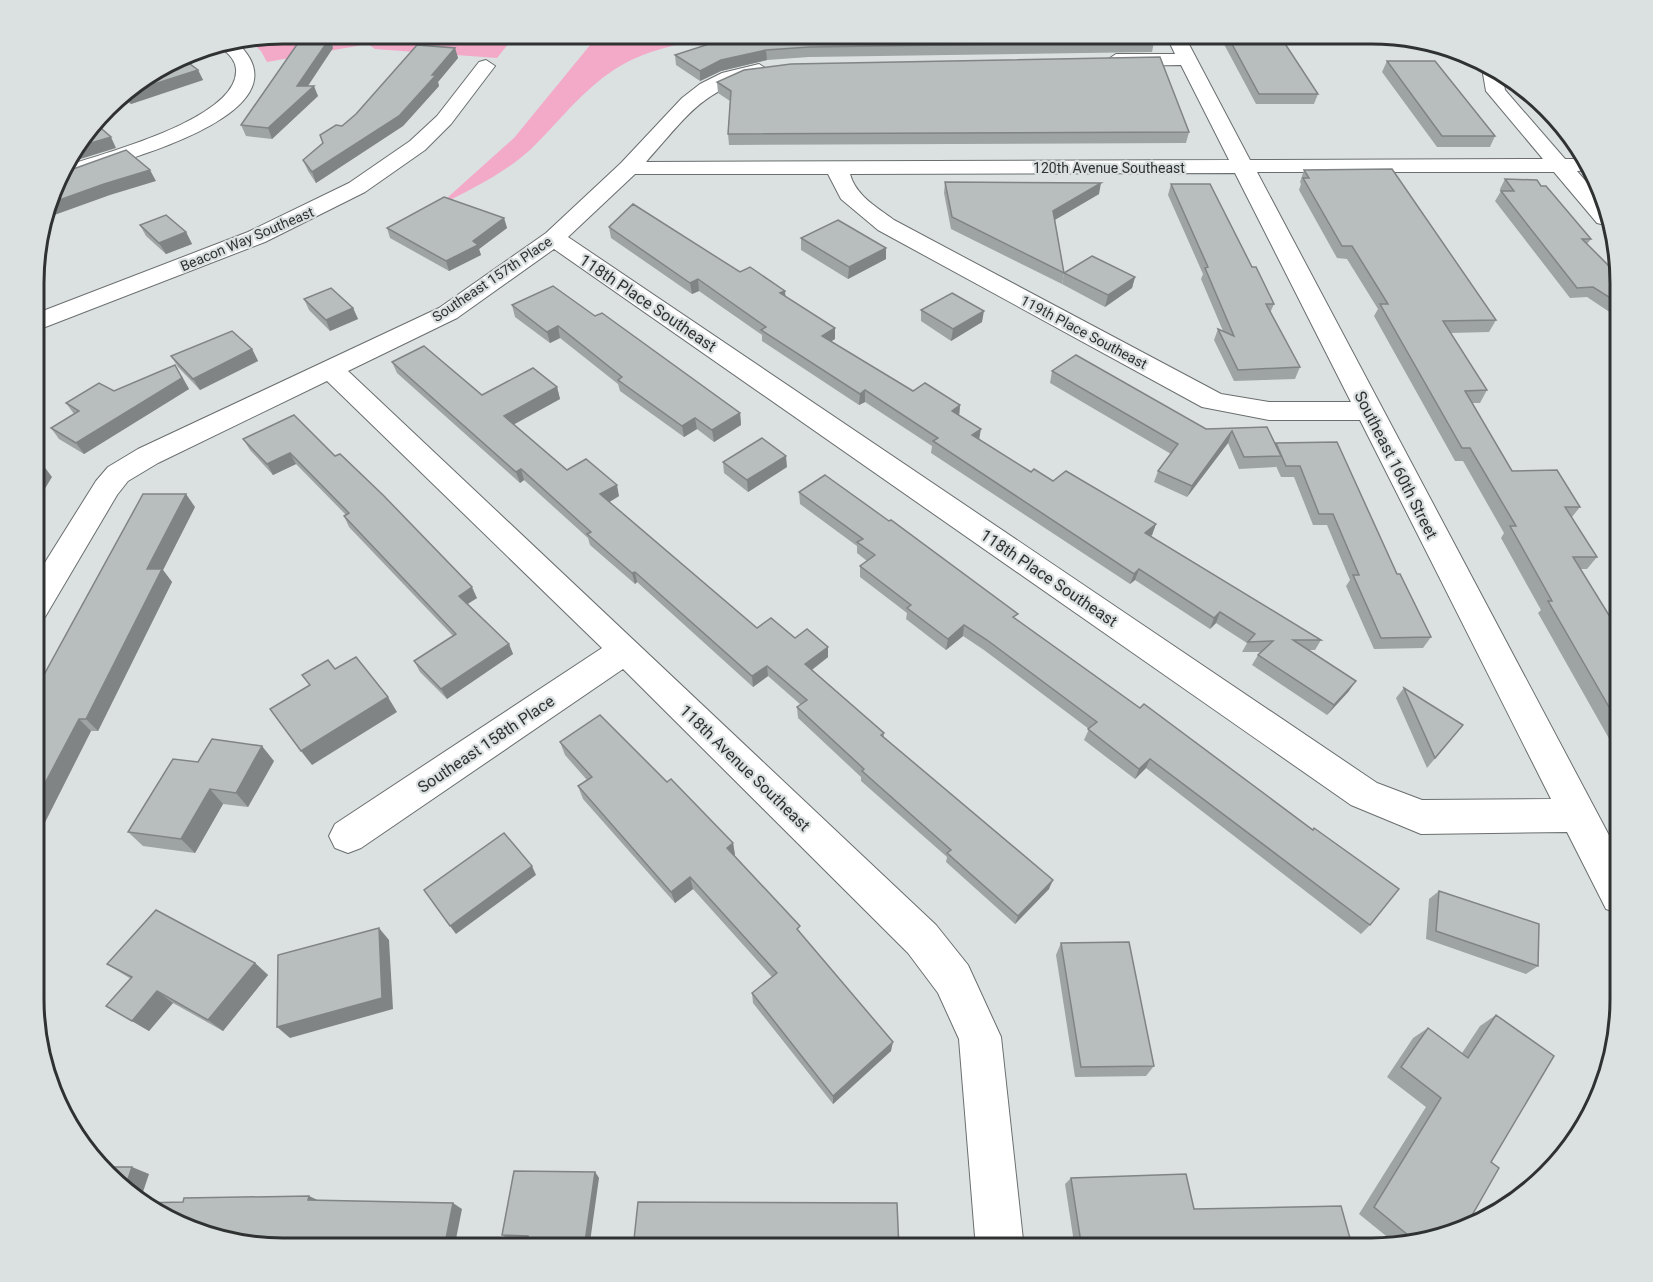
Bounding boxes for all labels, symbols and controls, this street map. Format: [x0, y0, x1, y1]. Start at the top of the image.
street label: 120th Avenue Southeast [1033, 160, 1185, 176]
street label: Beacon Way Southeast [178, 203, 316, 274]
street label: Southeast 157th Place [429, 233, 555, 325]
street label: 118th Place Southeast [576, 250, 720, 356]
street label: 119th Place Southeast [1018, 292, 1150, 372]
street label: Southeast 160th Street [1350, 388, 1442, 542]
street label: 118th Place Southeast [977, 525, 1121, 631]
street label: Southeast 158th Place [414, 691, 558, 797]
street label: 118th Avenue Southeast [676, 701, 814, 835]

